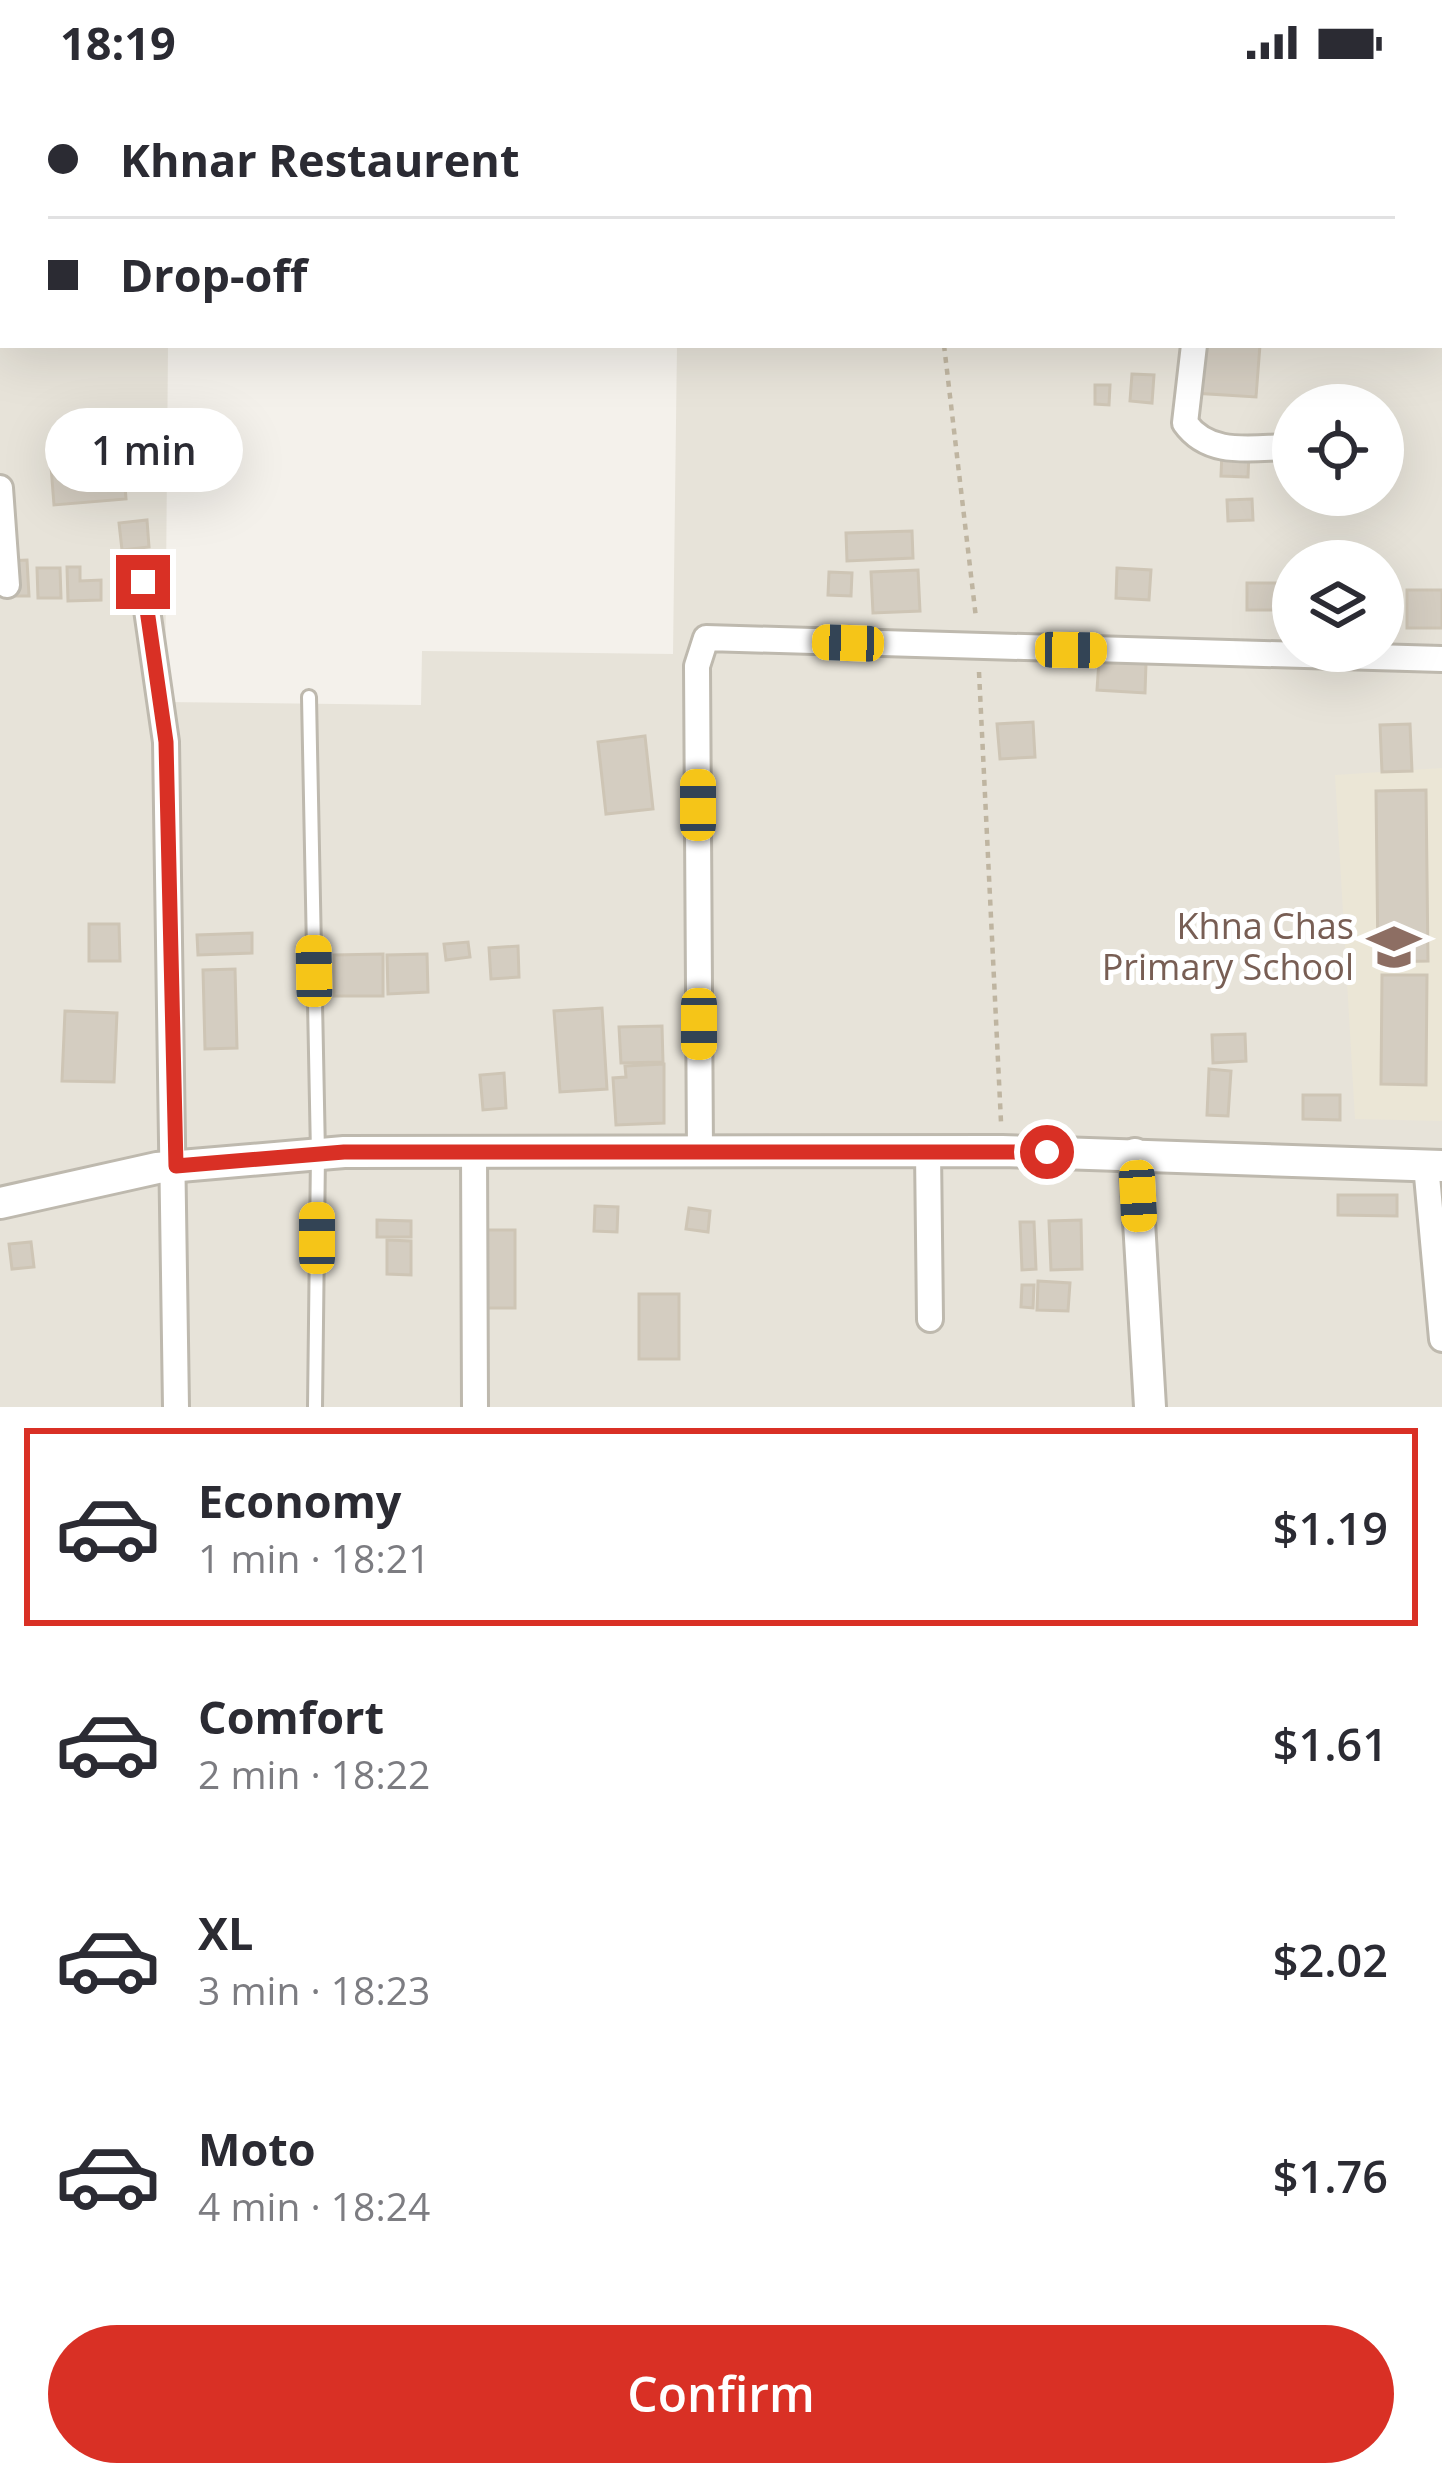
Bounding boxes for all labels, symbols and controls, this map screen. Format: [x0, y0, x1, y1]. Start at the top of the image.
text: 18:19 [60, 12, 176, 73]
text: Khnar Restaurent [120, 129, 519, 190]
text: Drop-off [120, 244, 307, 305]
map controls [1272, 384, 1404, 672]
button: locate [1272, 384, 1404, 516]
callout: 1 min [44, 408, 242, 492]
text: 1 min [91, 423, 197, 476]
button: layers [1272, 540, 1404, 672]
route end [116, 555, 170, 609]
car [811, 624, 885, 662]
car [1035, 631, 1107, 669]
car [680, 769, 716, 841]
place label: Khna Chas Primary School [1102, 901, 1354, 991]
school or university icon: Khna Chas Primary School [1365, 918, 1423, 976]
car [295, 935, 333, 1007]
car [681, 988, 717, 1060]
route start [1020, 1125, 1074, 1179]
car [1118, 1159, 1158, 1233]
car [299, 1202, 335, 1274]
text: Economy [198, 1470, 401, 1531]
icon: car [54, 1473, 162, 1581]
text: $1.19 [1273, 1497, 1388, 1558]
text: 1 min · 18:21 [198, 1531, 430, 1584]
text: Comfort [198, 1686, 384, 1747]
icon: car [54, 1689, 162, 1797]
text: $1.61 [1273, 1713, 1388, 1774]
text: 2 min · 18:22 [198, 1747, 430, 1800]
text: XL [198, 1902, 253, 1963]
icon: car [54, 1905, 162, 2013]
text: $2.02 [1273, 1929, 1388, 1990]
text: 3 min · 18:23 [198, 1963, 430, 2016]
text: Moto [198, 2118, 316, 2179]
icon: car [54, 2121, 162, 2229]
text: $1.76 [1273, 2145, 1388, 2206]
text: 4 min · 18:24 [198, 2179, 430, 2232]
button: Confirm [48, 2325, 1394, 2463]

